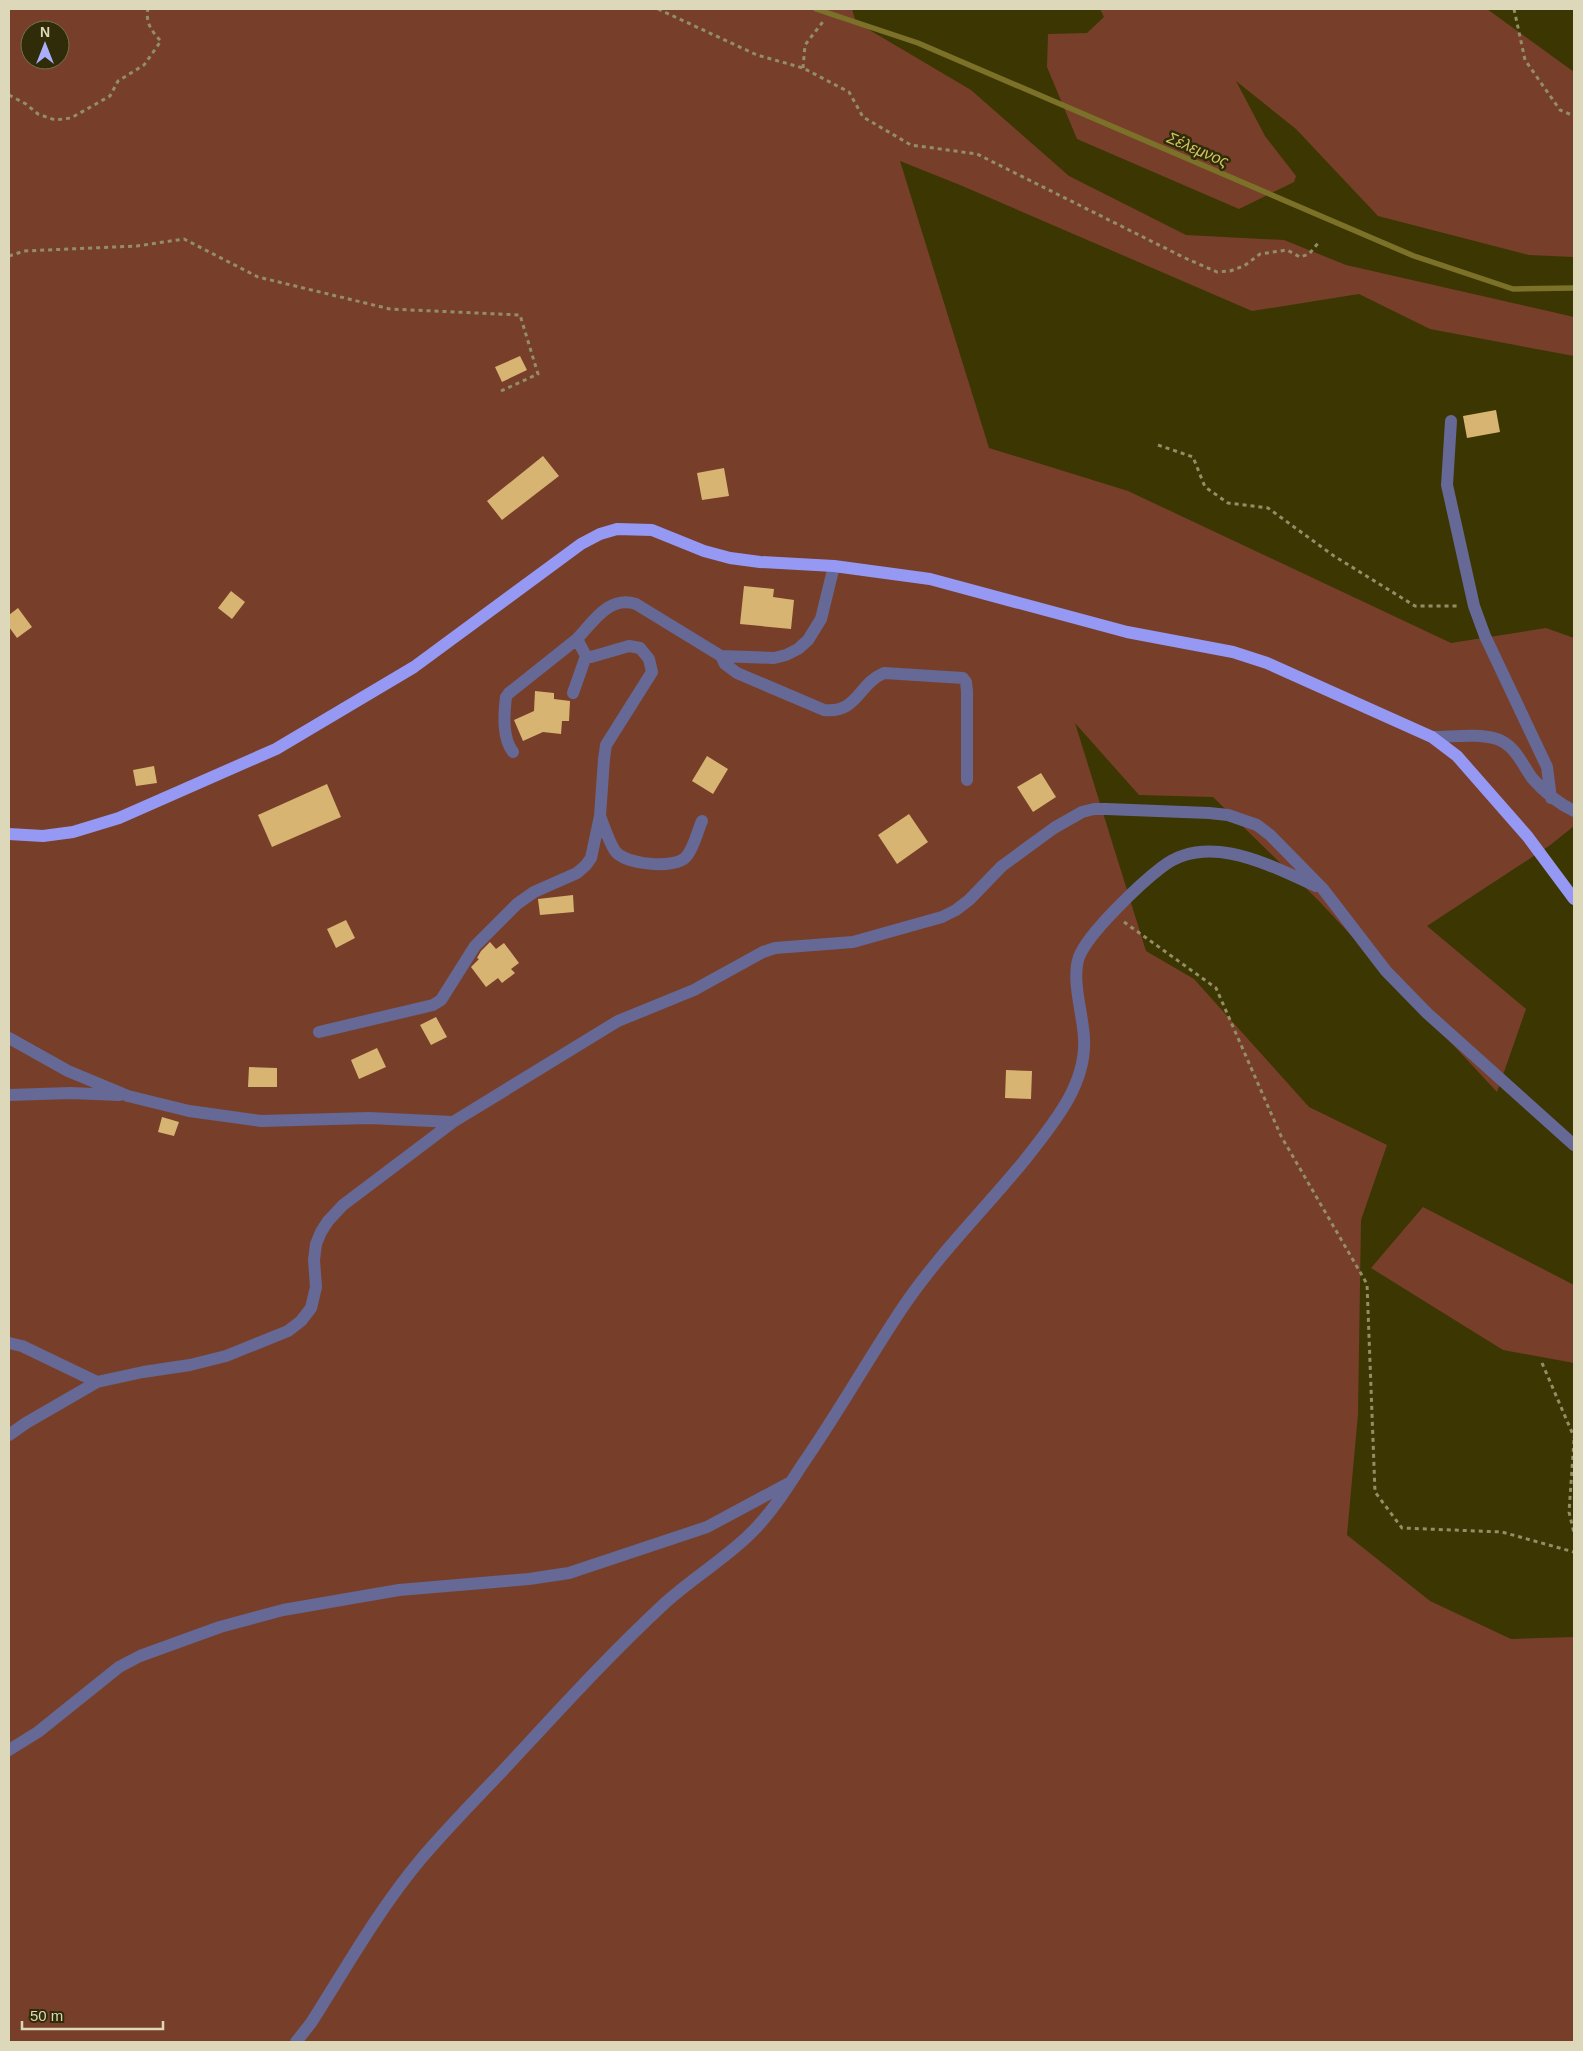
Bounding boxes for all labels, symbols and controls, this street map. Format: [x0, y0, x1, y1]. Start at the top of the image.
north arrow [20, 20, 70, 70]
text: N [40, 24, 50, 40]
water label: Σέλεμνος [1164, 129, 1231, 170]
scale bar [22, 1998, 164, 2030]
text: 50 m [30, 2007, 63, 2024]

